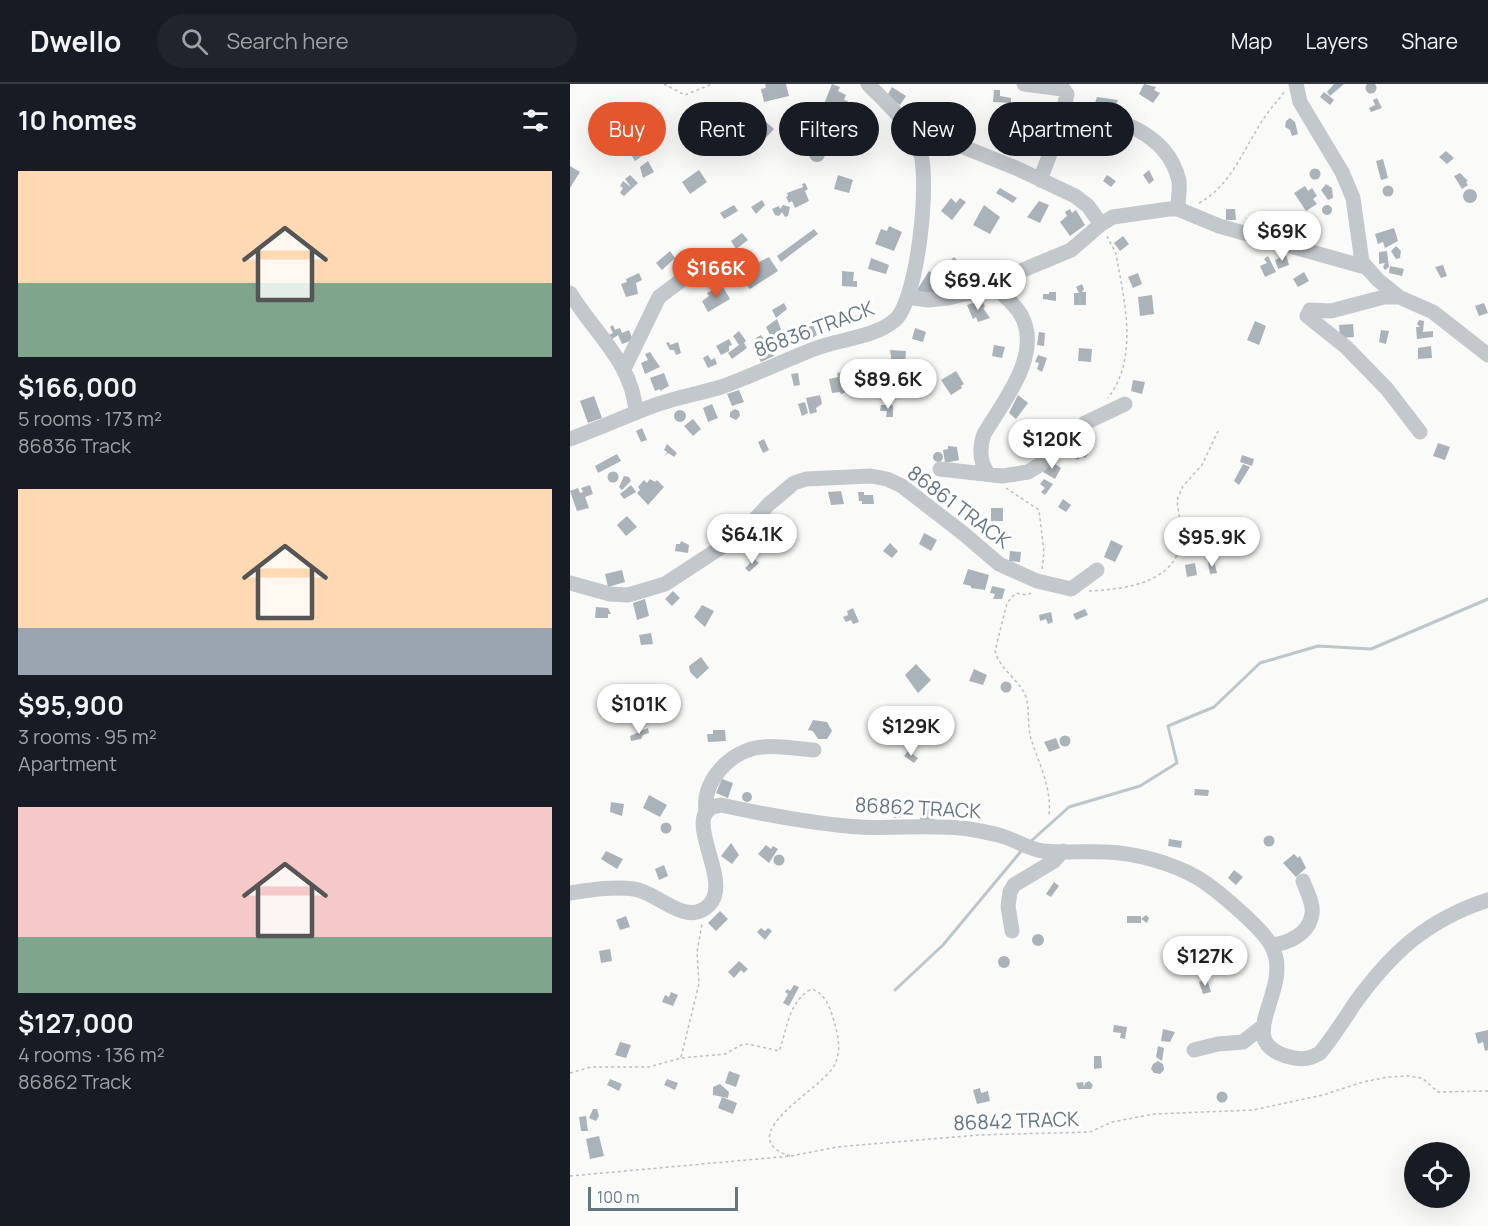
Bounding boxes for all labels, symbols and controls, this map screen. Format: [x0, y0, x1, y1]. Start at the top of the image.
search box [157, 14, 577, 68]
text: Dwello [30, 22, 121, 60]
icon: search [178, 25, 211, 58]
text: Search here [226, 26, 349, 56]
text: Map [1231, 27, 1272, 55]
text: Layers [1305, 27, 1368, 55]
text: Share [1401, 27, 1458, 55]
text: 10 homes [18, 102, 137, 138]
chip: Buy [588, 102, 666, 156]
chip: Rent [678, 102, 767, 156]
chip: Filters [779, 102, 879, 156]
chip: New [891, 102, 976, 156]
chip: Apartment [988, 102, 1134, 156]
icon: filters [519, 104, 552, 137]
icon: home [231, 210, 339, 318]
pin: $69K [1246, 211, 1318, 262]
text: $69K [1257, 217, 1307, 244]
pin: $166K [674, 248, 758, 299]
text: $166K [686, 254, 746, 281]
pin: $69.4K [929, 260, 1027, 311]
text: $69.4K [944, 266, 1012, 293]
street label: 86836 TRACK [750, 294, 878, 363]
pin: $89.6K [839, 359, 937, 410]
text: $89.6K [854, 365, 922, 392]
text: $166,000 [18, 369, 137, 405]
text: 5 rooms · 173 m² [18, 405, 162, 432]
pin: $120K [1010, 419, 1094, 470]
text: $120K [1022, 425, 1082, 452]
text: 86836 Track [18, 432, 131, 459]
street label: 86861 TRACK [902, 459, 1016, 554]
pin: $64.1K [703, 514, 801, 565]
pin: $95.9K [1163, 517, 1261, 568]
text: $64.1K [721, 520, 783, 547]
text: $95.9K [1178, 523, 1246, 550]
icon: home [231, 528, 339, 636]
pin: $101K [597, 684, 681, 735]
text: $95,900 [18, 687, 124, 723]
text: $101K [611, 690, 667, 717]
pin: $129K [869, 706, 953, 757]
text: $129K [882, 712, 940, 739]
text: 3 rooms · 95 m² [18, 723, 157, 750]
text: Apartment [18, 750, 117, 777]
street label: 86862 TRACK [854, 791, 982, 824]
icon: home [231, 846, 339, 954]
pin: $127K [1163, 936, 1247, 987]
text: $127K [1177, 942, 1233, 969]
text: $127,000 [18, 1005, 134, 1041]
text: 4 rooms · 136 m² [18, 1041, 165, 1068]
text: 86862 Track [18, 1068, 131, 1095]
street label: 86842 TRACK [953, 1105, 1079, 1136]
map controls [1404, 1142, 1470, 1208]
button: locate [1404, 1142, 1470, 1208]
scale bar [588, 1184, 738, 1212]
text: 100 m [597, 1186, 640, 1208]

